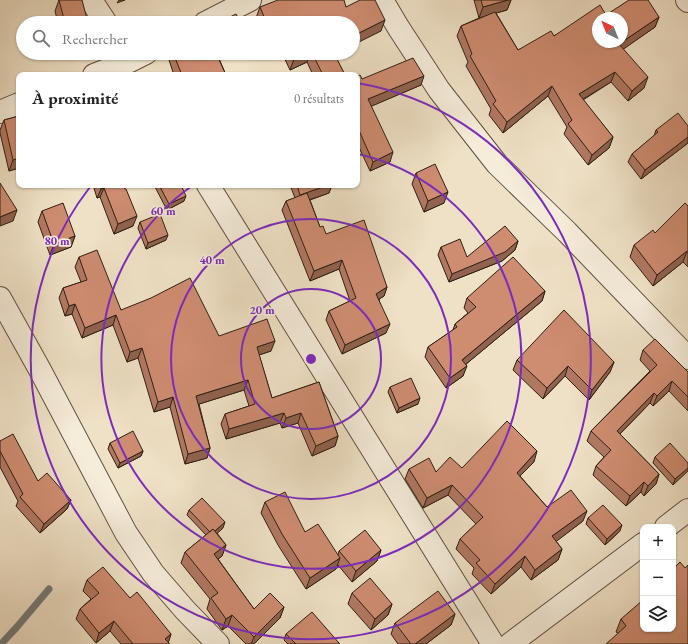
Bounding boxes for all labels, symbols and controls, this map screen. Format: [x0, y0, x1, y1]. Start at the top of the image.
north arrow [592, 12, 628, 48]
search box [16, 16, 360, 60]
icon: search [30, 27, 52, 49]
text: Rechercher [62, 29, 128, 48]
text: À proximité [32, 87, 118, 109]
text: 0 résultats [294, 90, 344, 107]
text: 60 m [150, 203, 176, 219]
text: 80 m [44, 233, 70, 249]
text: 40 m [199, 252, 225, 268]
text: 20 m [249, 302, 275, 318]
centre of rings [304, 352, 318, 366]
map controls [640, 524, 676, 632]
button: + [640, 524, 676, 560]
button: − [640, 560, 676, 596]
button: layers [640, 596, 676, 632]

